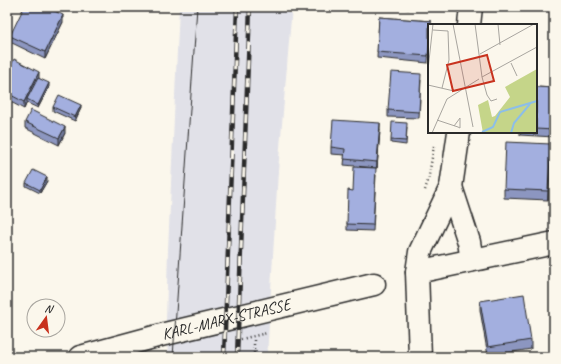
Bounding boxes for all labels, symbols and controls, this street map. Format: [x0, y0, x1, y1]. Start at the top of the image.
inset map [428, 24, 537, 133]
street label: KARL-MARX-STRASSE [160, 294, 295, 344]
north arrow [26, 298, 66, 338]
text: N [43, 301, 56, 316]

